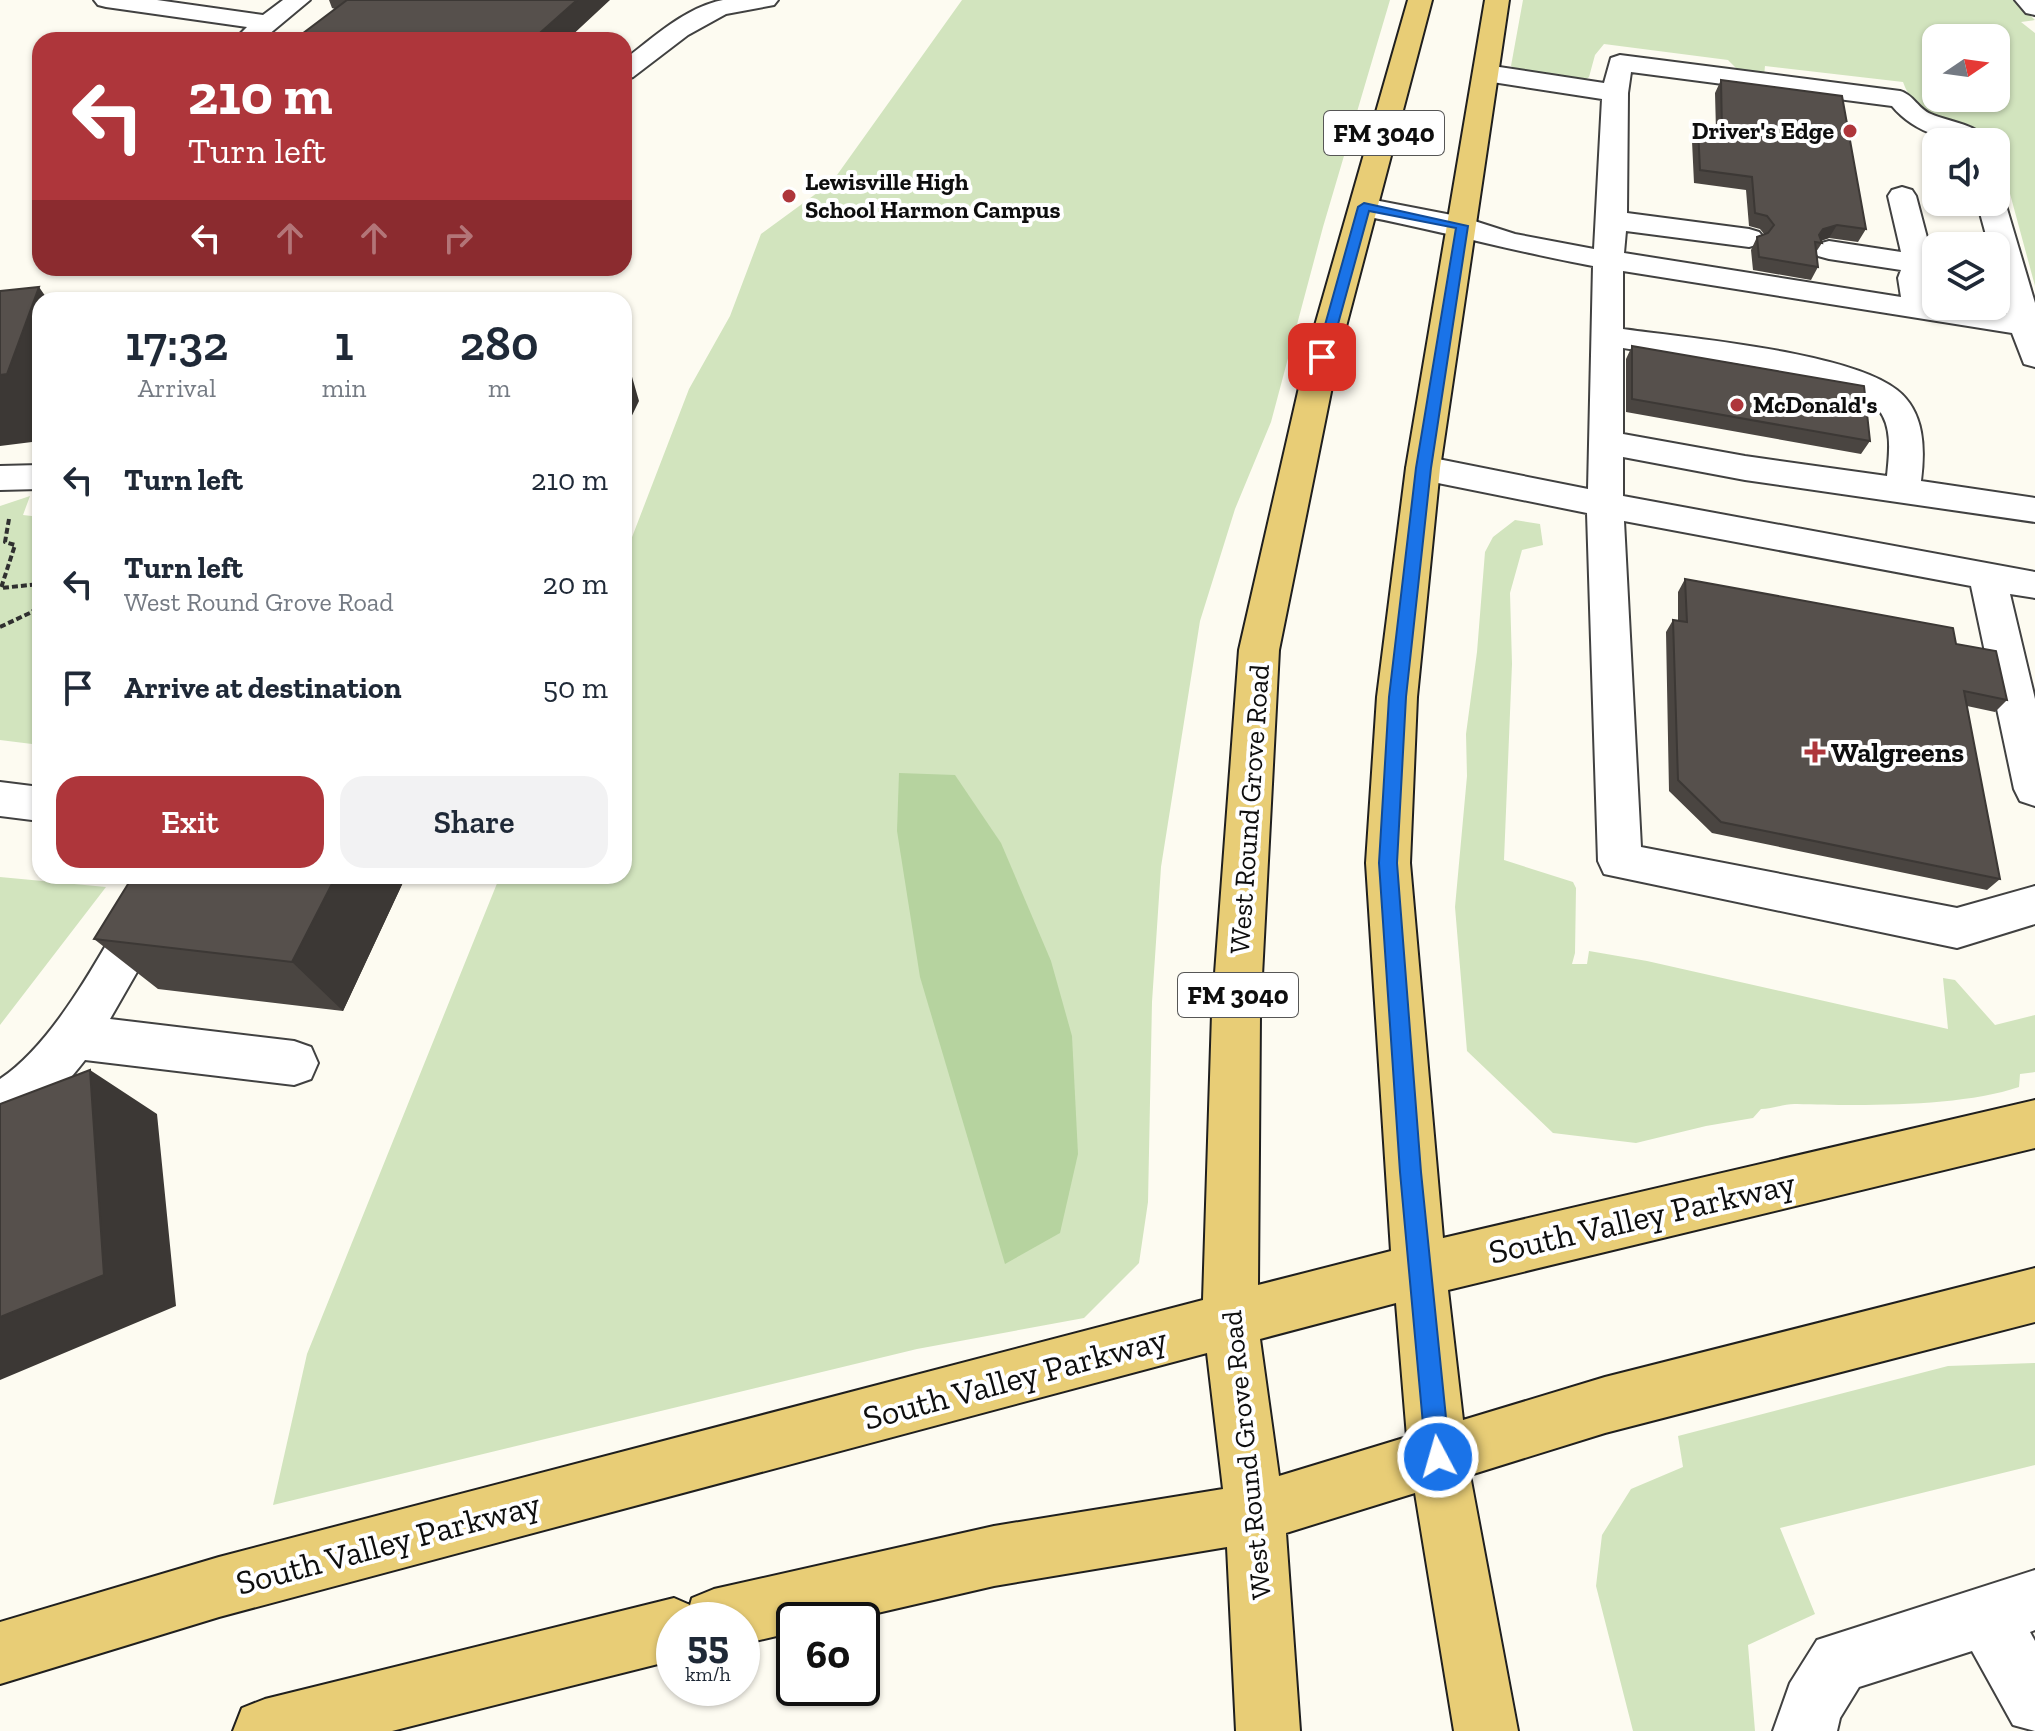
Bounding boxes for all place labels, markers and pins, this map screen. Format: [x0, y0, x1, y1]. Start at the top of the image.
place label: Driver's Edge [1692, 116, 1834, 145]
marker: Driver's Edge [1841, 122, 1859, 140]
place label: Lewisville High School Harmon Campus [805, 167, 1061, 224]
marker: Lewisville High School Harmon Campus [780, 187, 798, 205]
pin [1288, 323, 1356, 391]
place label: McDonald's [1753, 390, 1877, 419]
marker: McDonald's [1728, 396, 1746, 414]
place label: Walgreens [1831, 736, 1964, 769]
marker: Walgreens [1806, 743, 1824, 761]

